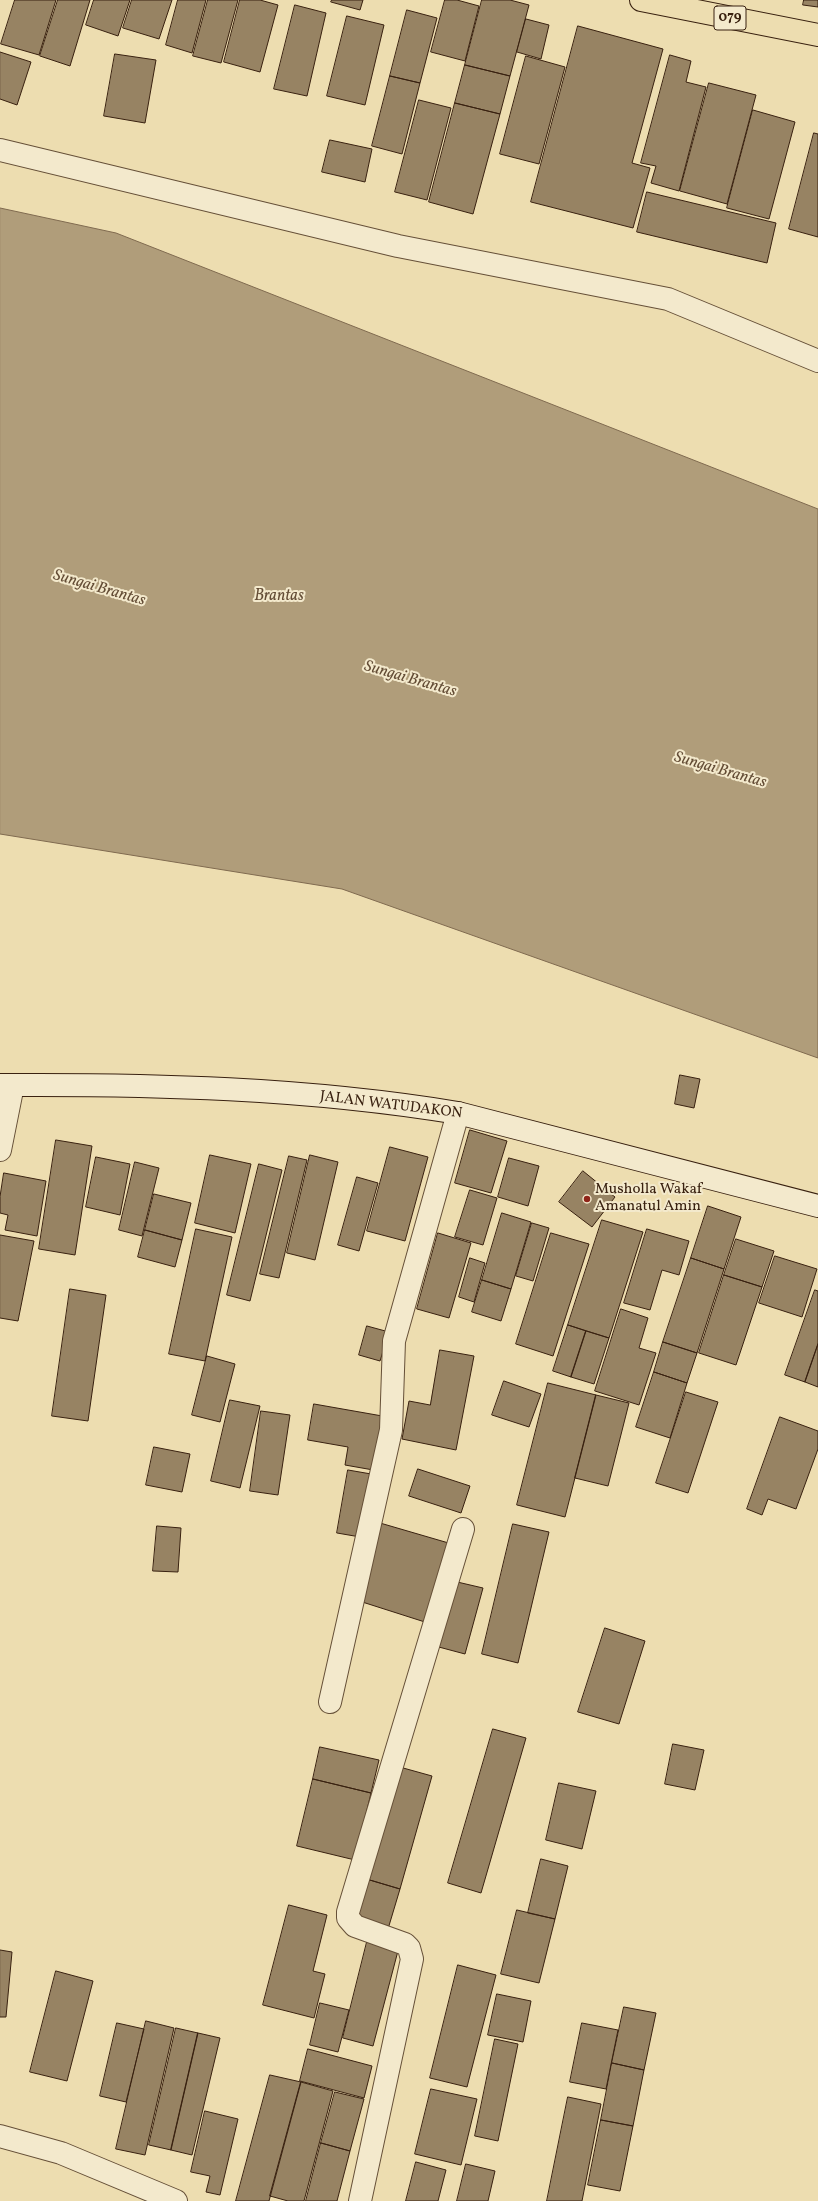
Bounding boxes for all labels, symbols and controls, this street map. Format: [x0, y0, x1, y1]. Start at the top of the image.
road number: 079 [714, 6, 746, 30]
water label: Sungai Brantas [51, 567, 147, 611]
water label: Brantas [254, 587, 304, 607]
water label: Sungai Brantas [362, 658, 458, 702]
water label: Sungai Brantas [672, 749, 768, 793]
street label: JALAN WATUDAKON [319, 1088, 463, 1124]
place label: Musholla Wakaf Amanatul Amin [595, 1181, 702, 1216]
marker: Musholla Wakaf Amanatul Amin [582, 1194, 592, 1204]

